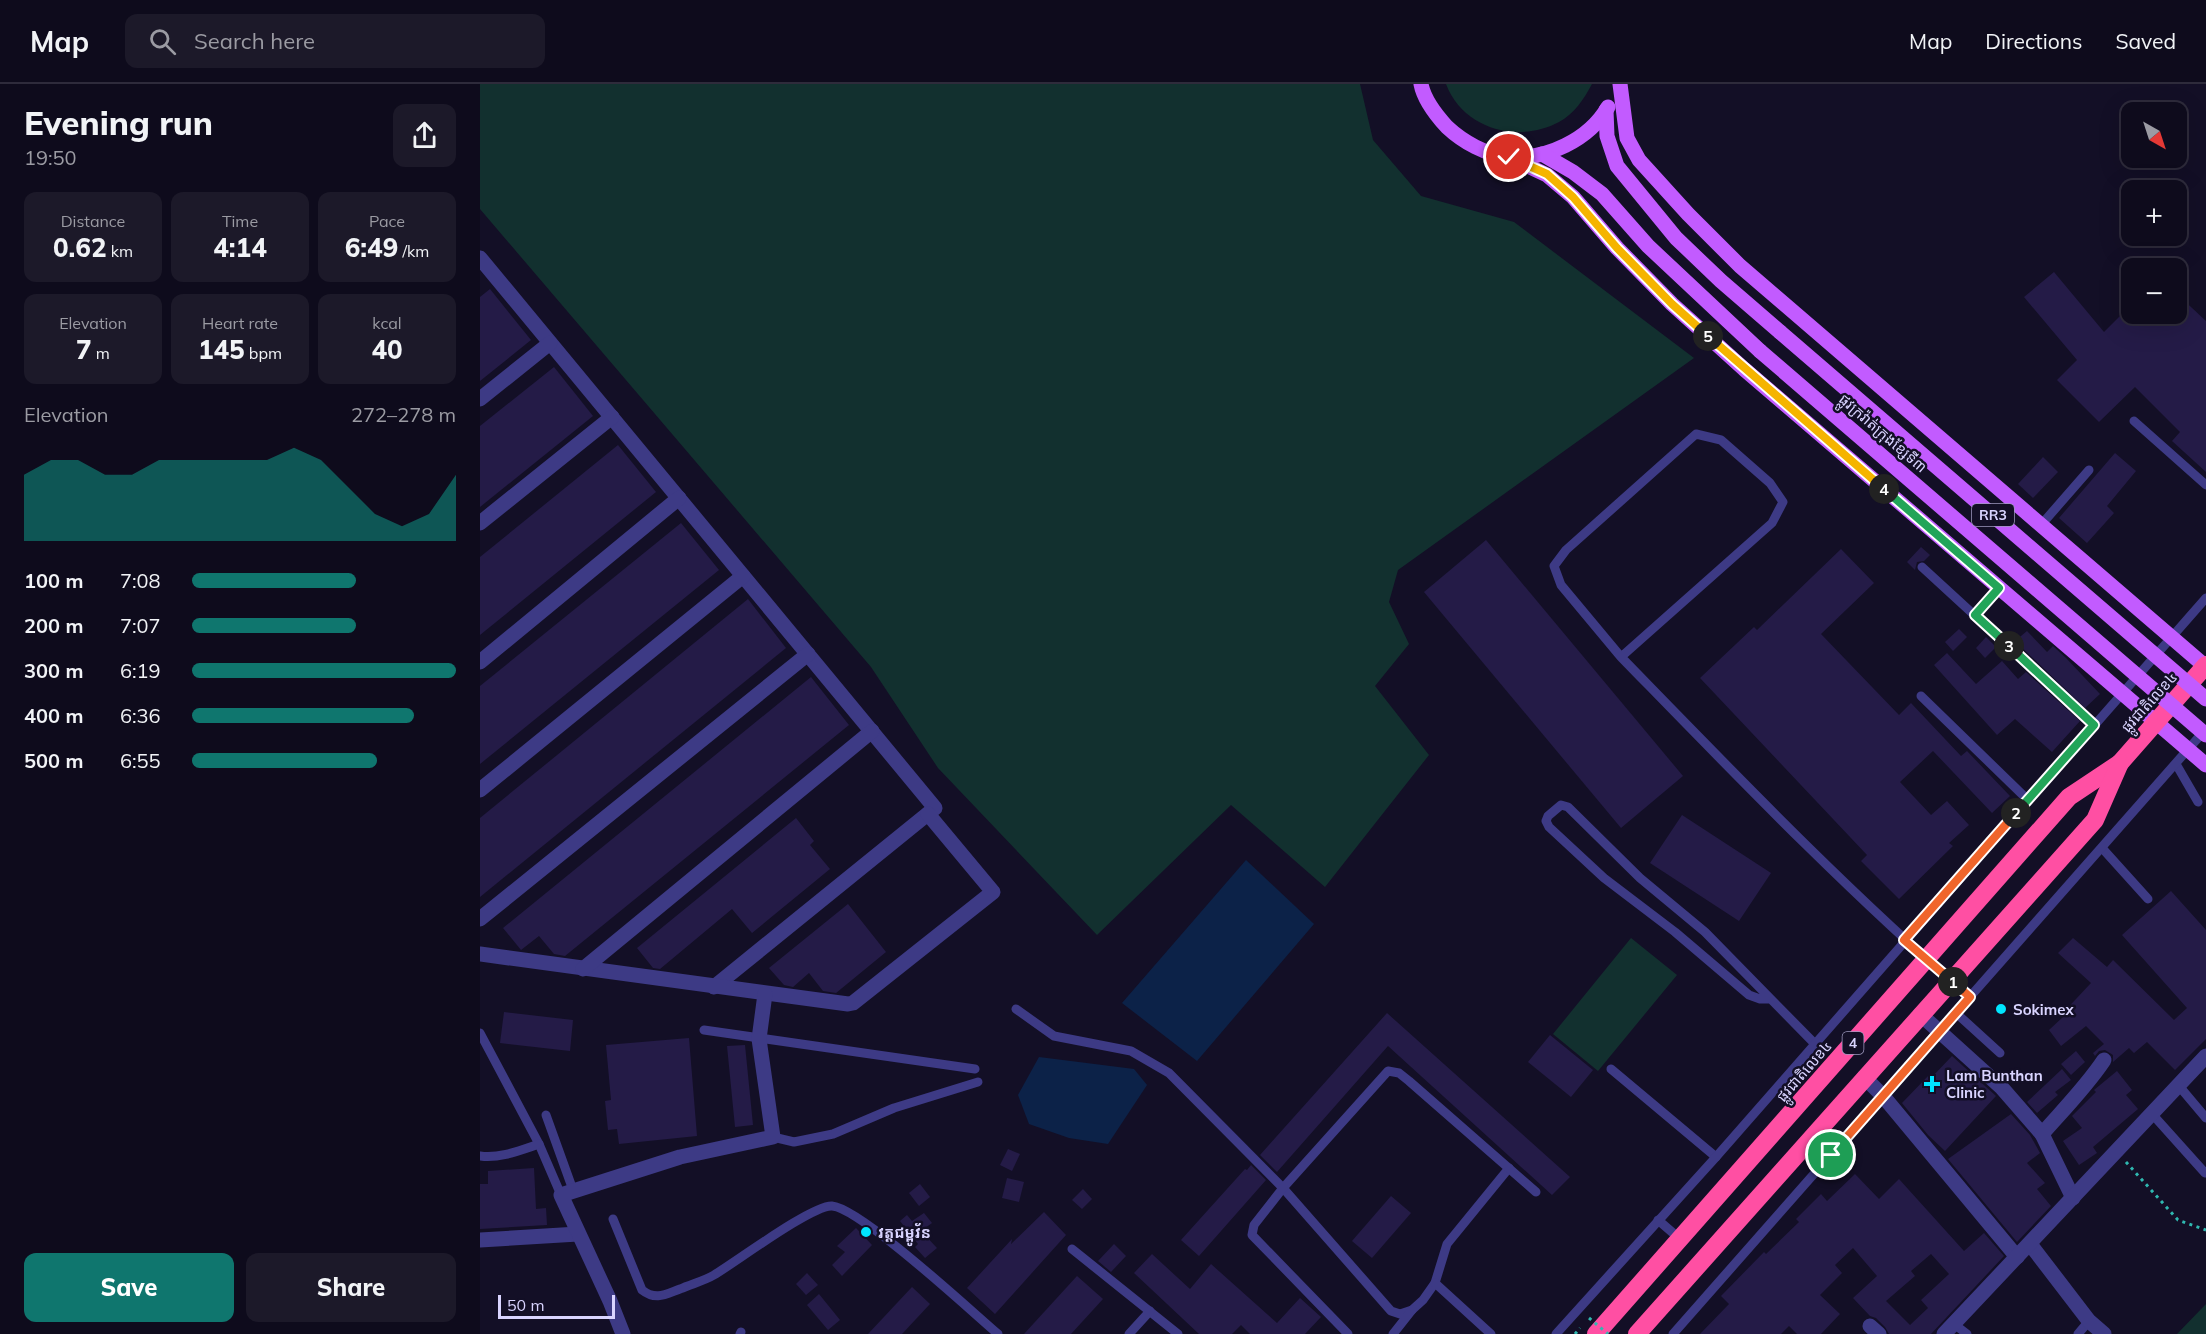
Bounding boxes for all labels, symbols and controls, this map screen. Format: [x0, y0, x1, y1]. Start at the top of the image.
search box [125, 14, 545, 68]
text: Map [30, 24, 89, 59]
icon: search [146, 25, 179, 58]
text: Search here [194, 27, 315, 55]
text: Map [1909, 28, 1952, 54]
text: Directions [1985, 28, 2082, 54]
text: Saved [2115, 28, 2176, 54]
text: Evening run [24, 102, 213, 143]
north arrow [2121, 102, 2187, 168]
map controls [2121, 102, 2187, 324]
button: share [393, 104, 456, 167]
pin [1483, 131, 1534, 182]
icon: check [1492, 140, 1525, 173]
text: 19:50 [24, 145, 77, 170]
button: + [2121, 180, 2187, 246]
text: Distance [61, 211, 125, 231]
text: Time [222, 211, 258, 231]
text: Pace [369, 211, 405, 231]
text: 0.62 [53, 231, 107, 264]
text: 4:14 [213, 231, 267, 264]
text: 6:49 [345, 231, 398, 264]
text: km [107, 241, 133, 261]
text: /km [398, 241, 429, 261]
button: − [2121, 258, 2187, 324]
text: Elevation [59, 313, 127, 333]
text: Heart rate [202, 313, 278, 333]
text: kcal [372, 313, 402, 333]
pin: 5 [1693, 321, 1723, 351]
text: 5 [1703, 326, 1713, 346]
text: 7 [76, 333, 92, 366]
text: 145 [198, 333, 245, 366]
text: 40 [371, 333, 403, 366]
text: m [92, 343, 110, 363]
text: bpm [245, 343, 282, 363]
street label: ផ្លូវក្រវ៉ាត់ក្រុងខ្សែទី៣ [1832, 390, 1931, 480]
text: Elevation [24, 402, 109, 427]
text: 272–278 m [351, 402, 456, 427]
pin: 4 [1869, 474, 1899, 504]
text: 4 [1879, 479, 1889, 499]
road number: RR3 [1972, 504, 2014, 526]
text: 100 m [24, 568, 83, 593]
text: 7:08 [120, 568, 161, 593]
text: 200 m [24, 613, 83, 638]
text: 7:07 [120, 613, 161, 638]
pin: 3 [1994, 631, 2024, 661]
text: 3 [2004, 636, 2014, 656]
text: 300 m [24, 658, 83, 683]
text: 6:19 [120, 658, 161, 683]
street label: ផ្លូវជាតិលេខ៤ [2117, 668, 2184, 739]
text: 400 m [24, 703, 83, 728]
text: 6:36 [120, 703, 161, 728]
text: 500 m [24, 748, 83, 773]
text: 6:55 [120, 748, 161, 773]
pin: 2 [2001, 798, 2031, 828]
text: 2 [2011, 803, 2021, 823]
pin: 1 [1938, 967, 1968, 997]
text: 1 [1948, 972, 1958, 992]
place label: Sokimex [2013, 1000, 2074, 1019]
marker: Sokimex [1994, 1002, 2008, 1016]
road number: 4 [1842, 1032, 1864, 1054]
street label: ផ្លូវជាតិលេខ៤ [1772, 1036, 1839, 1108]
place label: Lam Bunthan Clinic [1946, 1066, 2043, 1102]
marker: Lam Bunthan Clinic [1923, 1075, 1941, 1093]
pin [1805, 1129, 1856, 1180]
icon: arrive [1814, 1138, 1847, 1171]
place label: វត្តជម្ពូវ័ន [878, 1222, 931, 1247]
marker: វត្តជម្ពូវ័ន [859, 1225, 873, 1239]
button: Save [24, 1253, 234, 1322]
button: Share [246, 1253, 456, 1322]
scale bar [498, 1292, 615, 1320]
text: 50 m [507, 1295, 544, 1315]

